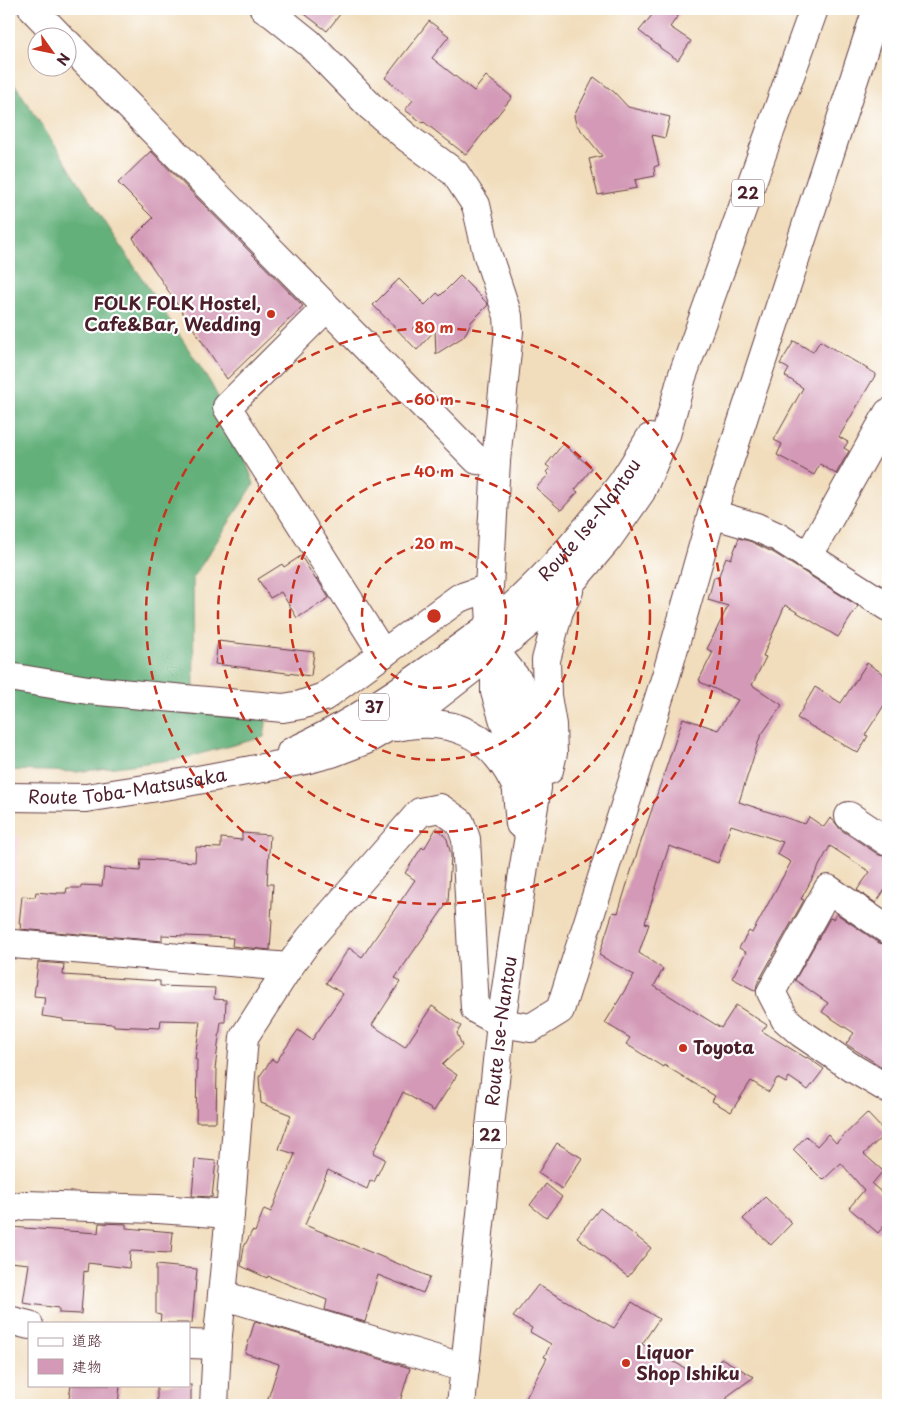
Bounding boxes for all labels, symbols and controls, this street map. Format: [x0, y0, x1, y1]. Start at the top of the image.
north arrow [28, 28, 78, 78]
text: N [51, 49, 75, 70]
road number: 22 [732, 180, 764, 207]
place label: FOLK FOLK Hostel, Cafe&Bar, Wedding [84, 289, 261, 337]
marker: FOLK FOLK Hostel, Cafe&Bar, Wedding [265, 308, 277, 320]
text: 80 m [414, 315, 454, 338]
text: 60 m [414, 387, 454, 410]
street label: Route Ise-Nantou [531, 453, 646, 587]
text: 40 m [414, 459, 454, 482]
text: 20 m [415, 531, 453, 554]
centre of rings [425, 607, 443, 625]
road number: 37 [359, 694, 389, 720]
street label: Route Toba-Matsusaka [28, 760, 229, 810]
street label: Route Ise-Nantou [477, 954, 523, 1107]
place label: Toyota [693, 1033, 754, 1060]
marker: Toyota [677, 1042, 689, 1054]
road number: 22 [474, 1122, 506, 1148]
legend [28, 1322, 190, 1386]
text: 道路 [72, 1328, 102, 1351]
place label: Liquor Shop Ishiku [636, 1338, 740, 1386]
text: 建物 [72, 1354, 102, 1377]
marker: Liquor Shop Ishiku [620, 1357, 632, 1369]

